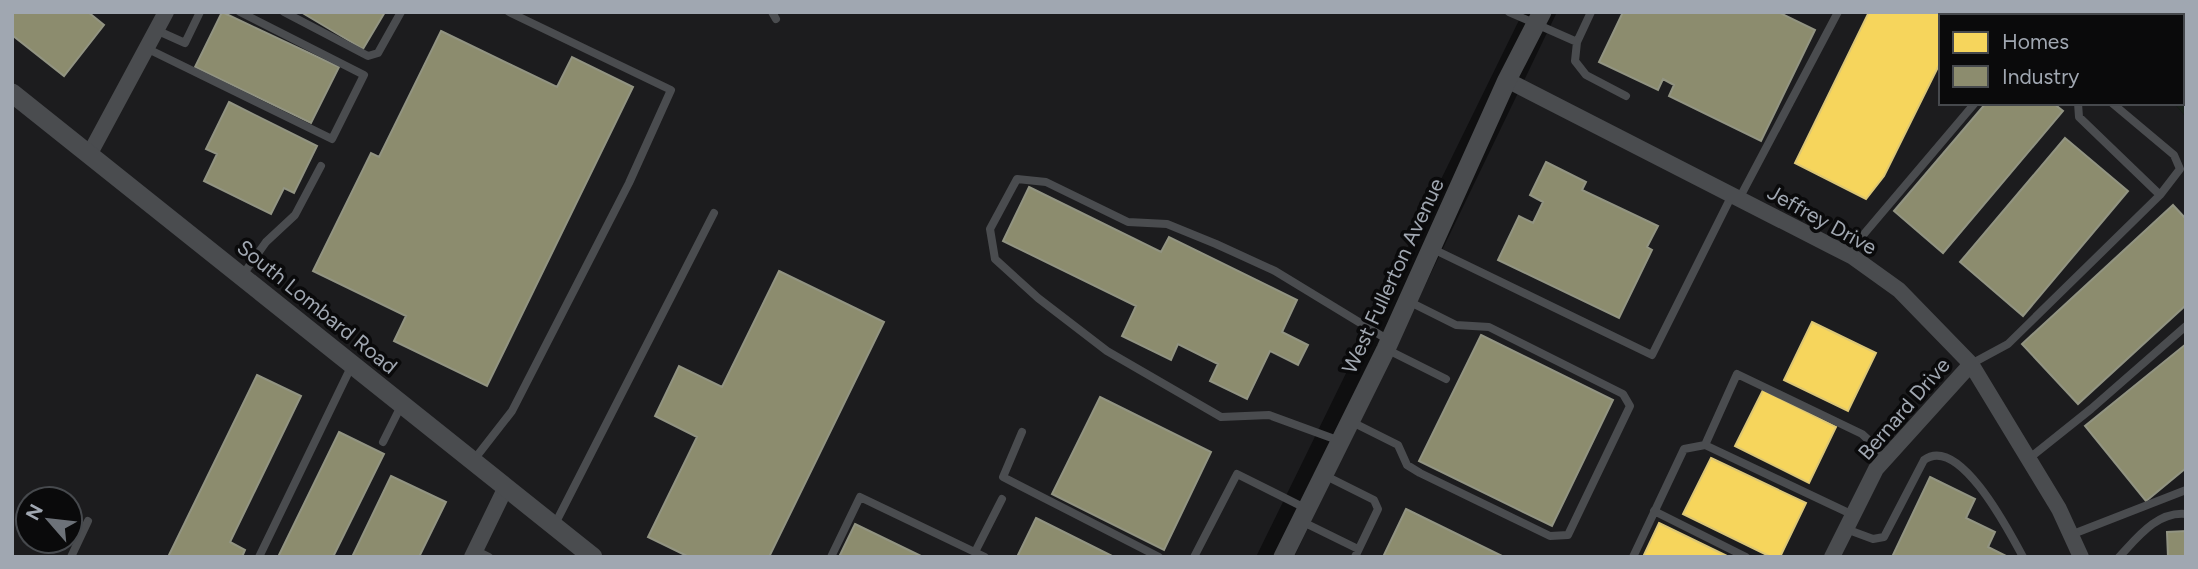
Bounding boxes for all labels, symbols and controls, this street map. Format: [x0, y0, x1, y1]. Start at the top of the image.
legend [1939, 14, 2184, 105]
text: Homes [2002, 29, 2069, 54]
text: Industry [2002, 64, 2079, 89]
street label: West Fullerton Avenue [1336, 174, 1449, 377]
street label: Jeffrey Drive [1763, 179, 1881, 260]
street label: South Lombard Road [232, 234, 402, 379]
street label: Bernard Drive [1853, 353, 1955, 465]
north arrow [14, 485, 84, 555]
text: N [21, 500, 48, 524]

